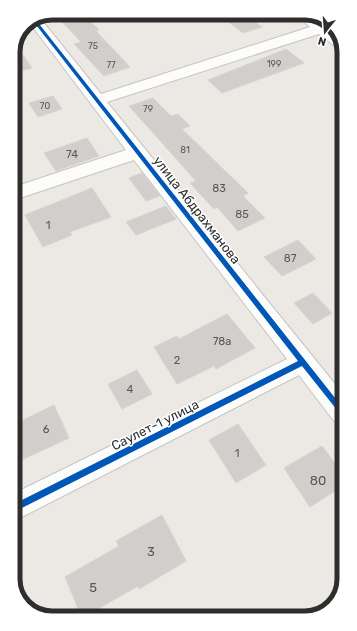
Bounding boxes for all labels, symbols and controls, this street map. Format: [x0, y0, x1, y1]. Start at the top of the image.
north arrow [305, 12, 345, 52]
text: N [316, 34, 328, 48]
house number: 75 [88, 41, 98, 51]
house number: 199 [267, 59, 281, 69]
house number: 77 [106, 60, 116, 70]
house number: 70 [40, 101, 50, 111]
house number: 79 [143, 104, 153, 114]
house number: 81 [180, 145, 190, 155]
house number: 74 [66, 148, 78, 161]
street label: улица Абдрахманова [150, 153, 244, 267]
house number: 83 [212, 182, 226, 195]
house number: 85 [235, 208, 249, 221]
house number: 1 [46, 219, 50, 232]
house number: 87 [284, 252, 297, 265]
house number: 78а [213, 335, 231, 348]
house number: 2 [174, 354, 180, 367]
house number: 4 [127, 383, 134, 396]
street label: Саулет-1 улица [109, 397, 201, 453]
house number: 6 [43, 423, 50, 436]
house number: 1 [235, 447, 239, 460]
house number: 80 [310, 473, 326, 488]
house number: 3 [147, 544, 155, 559]
house number: 5 [89, 580, 97, 595]

